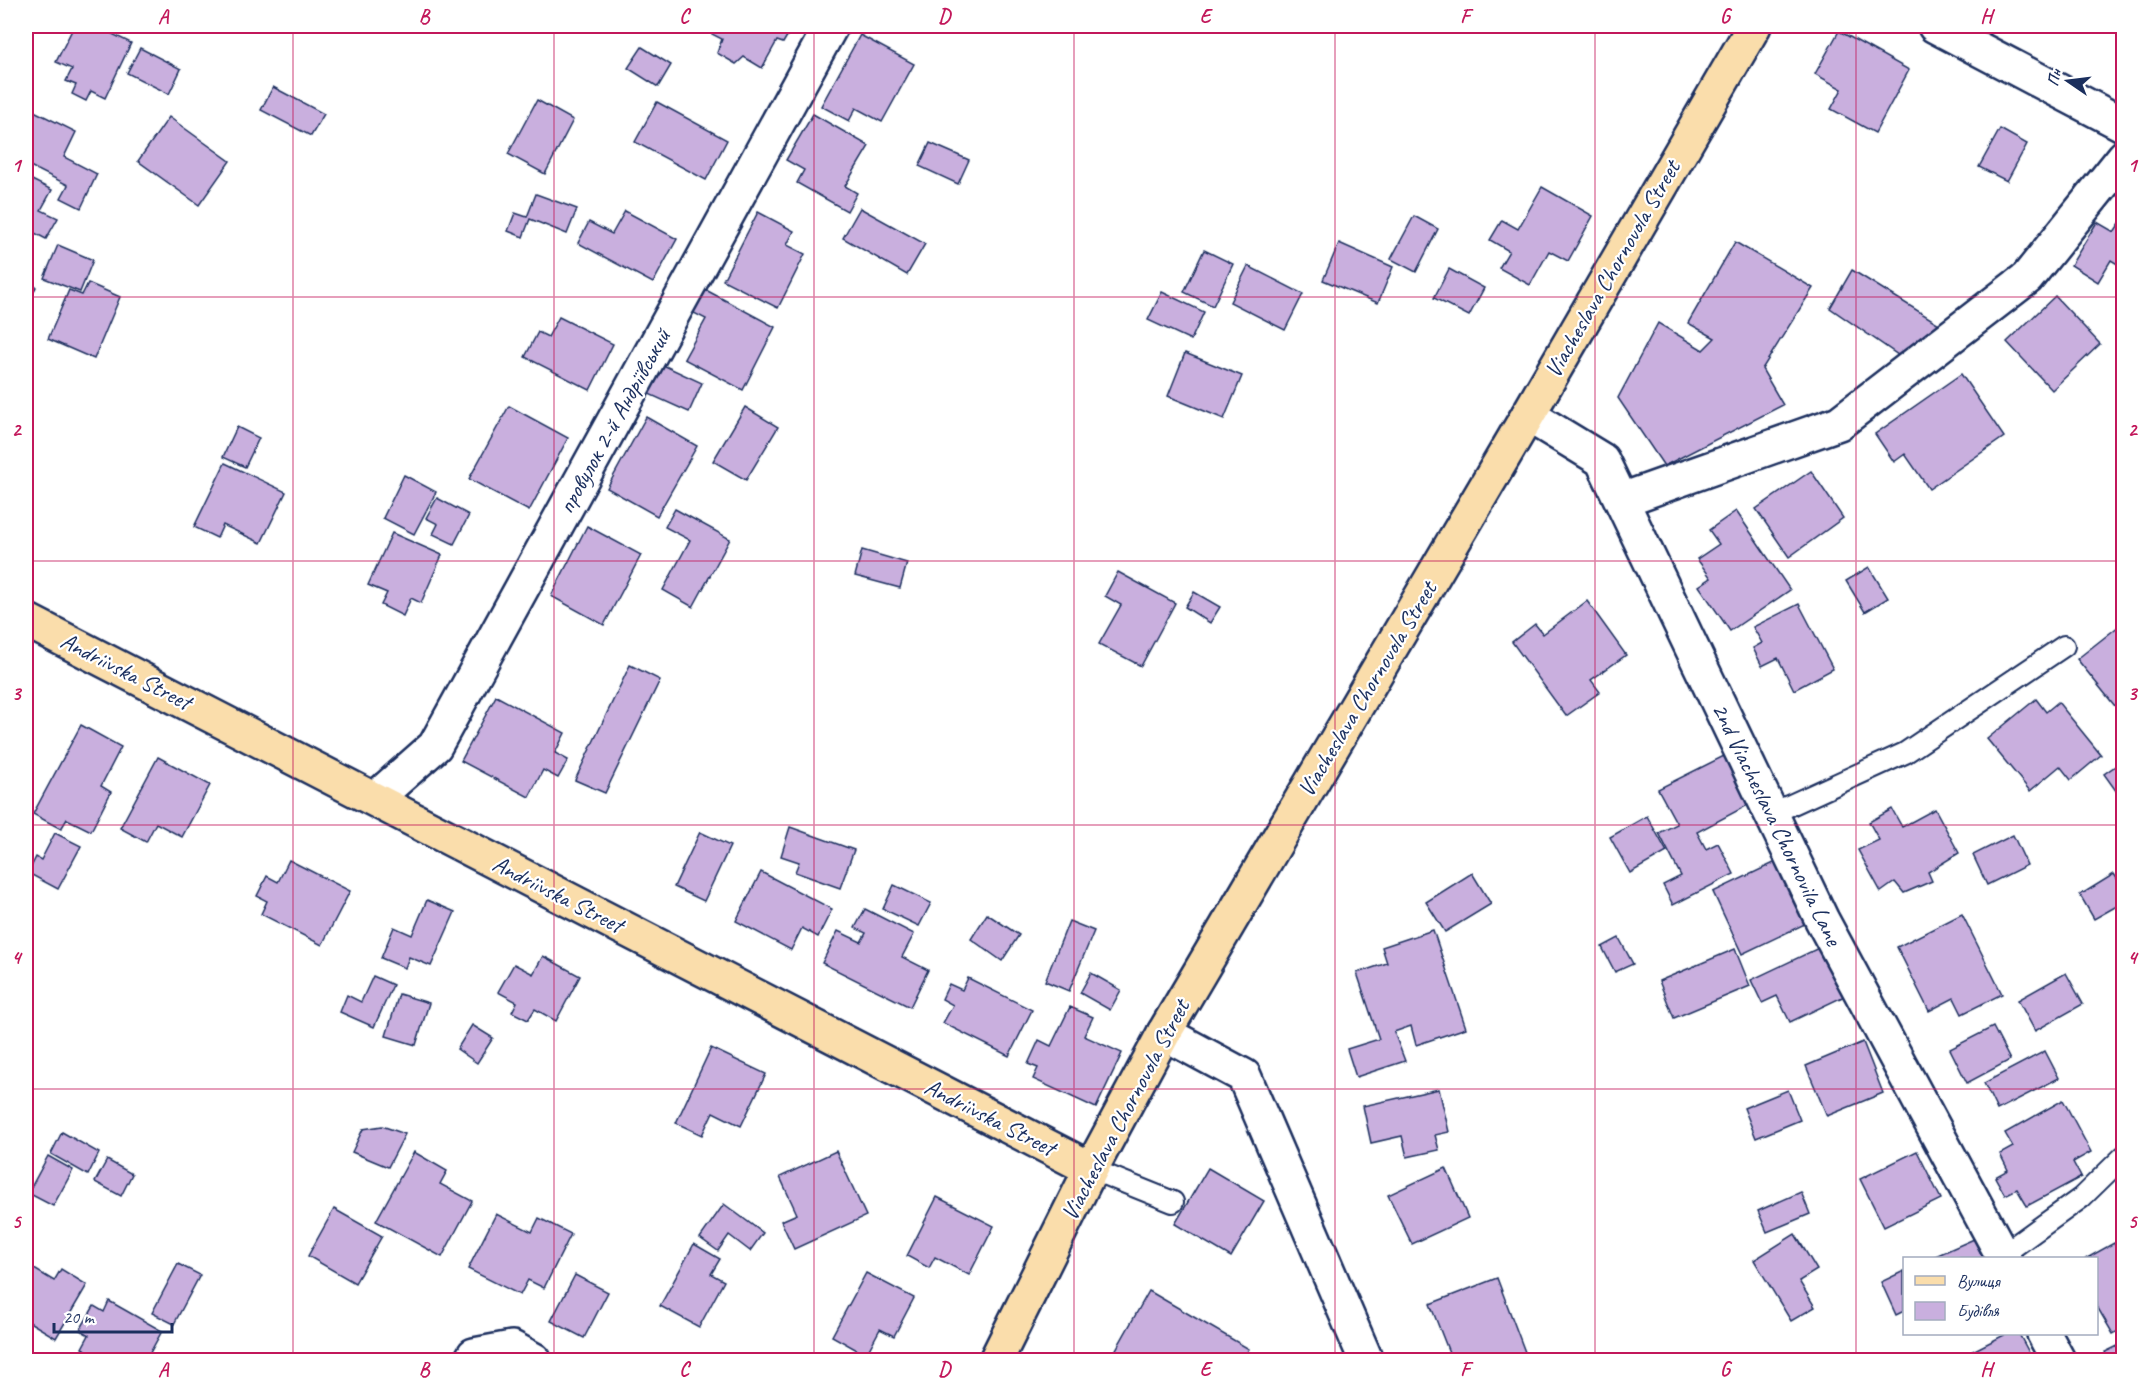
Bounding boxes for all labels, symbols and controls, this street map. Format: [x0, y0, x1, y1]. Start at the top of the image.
text: A [158, 4, 170, 29]
text: B [419, 4, 431, 29]
text: C [679, 4, 691, 29]
text: D [938, 4, 952, 29]
text: E [1200, 4, 1214, 29]
text: F [1460, 4, 1474, 29]
text: G [1720, 4, 1733, 29]
text: H [1980, 4, 1995, 29]
north arrow [2038, 51, 2098, 111]
text: Пн [2043, 66, 2066, 88]
text: 1 [12, 153, 23, 178]
street label: Viacheslava Chornovola Street [1538, 153, 1687, 383]
text: 1 [2128, 153, 2139, 178]
street label: провулок 2-й Андріївський [551, 322, 678, 519]
text: 2 [12, 417, 23, 442]
text: 2 [2128, 417, 2139, 442]
street label: Viacheslava Chornovola Street [1291, 574, 1444, 802]
street label: Andriivska Street [56, 625, 199, 718]
text: 3 [12, 681, 23, 706]
text: 3 [2128, 681, 2139, 706]
street label: 2nd Viacheslava Chornovila Lane [1705, 698, 1850, 952]
street label: Andriivska Street [488, 848, 631, 941]
text: 4 [12, 945, 24, 970]
text: 4 [2128, 945, 2140, 970]
street label: Viacheslava Chornovola Street [1054, 993, 1197, 1226]
street label: Andriivska Street [920, 1071, 1063, 1164]
text: 5 [12, 1209, 23, 1234]
text: 5 [2128, 1209, 2139, 1234]
legend [1903, 1257, 2098, 1335]
text: Вулиця [1957, 1270, 2001, 1292]
scale bar [54, 1296, 172, 1334]
text: Будівля [1957, 1300, 2000, 1322]
text: 20 m [63, 1306, 96, 1328]
text: A [158, 1357, 170, 1382]
text: B [419, 1357, 431, 1382]
text: C [679, 1357, 691, 1382]
text: D [938, 1357, 952, 1382]
text: E [1200, 1357, 1214, 1382]
text: F [1460, 1357, 1474, 1382]
text: G [1720, 1357, 1733, 1382]
text: H [1980, 1357, 1995, 1382]

